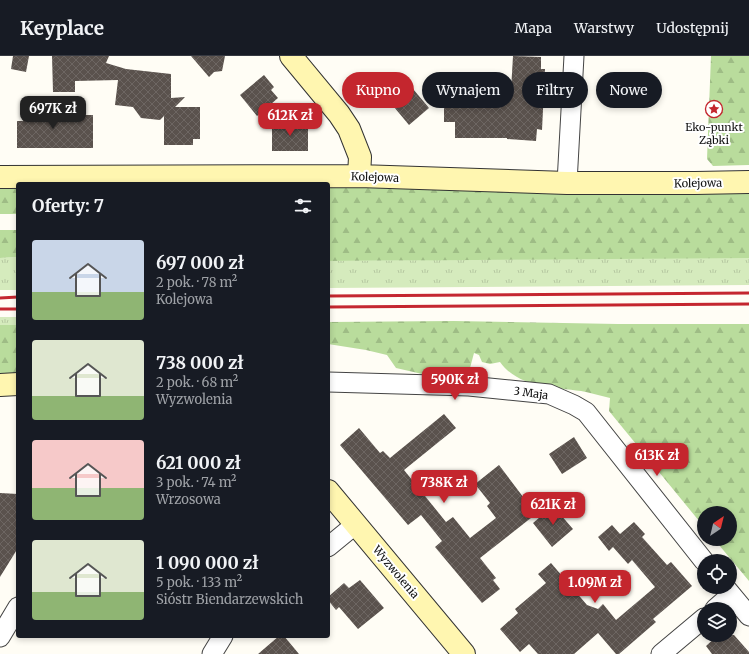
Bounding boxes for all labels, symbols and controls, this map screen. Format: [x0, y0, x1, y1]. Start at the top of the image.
text: Keyplace [20, 16, 104, 40]
text: Mapa [515, 19, 552, 37]
text: Warstwy [574, 19, 634, 37]
text: Udostępnij [656, 19, 729, 37]
chip: Kupno [342, 72, 414, 108]
chip: Wynajem [422, 72, 514, 108]
chip: Filtry [522, 72, 588, 108]
chip: Nowe [596, 72, 662, 108]
pin: 697K zł [16, 96, 90, 130]
place icon: Eko-punkt Ząbki [704, 99, 724, 119]
text: 697K zł [29, 100, 77, 117]
pin: 612K zł [253, 103, 327, 137]
text: 612K zł [267, 107, 313, 124]
place label: Eko-punkt Ząbki [685, 120, 744, 147]
street label: Kolejowa [351, 169, 399, 185]
street label: Kolejowa [674, 176, 722, 190]
text: Oferty: 7 [32, 195, 104, 217]
icon: filters [292, 195, 314, 217]
text: 697 000 zł [156, 252, 244, 274]
icon: home [64, 256, 112, 304]
text: 2 pok. · 78 m² [156, 274, 237, 291]
text: Kolejowa [156, 291, 213, 308]
text: 738 000 zł [156, 352, 244, 374]
icon: home [64, 356, 112, 404]
pin: 590K zł [418, 367, 492, 401]
text: 590K zł [431, 371, 479, 388]
text: 2 pok. · 68 m² [156, 374, 238, 391]
street label: 3 Maja [513, 384, 549, 402]
text: Wyzwolenia [156, 391, 233, 408]
pin: 613K zł [620, 443, 694, 477]
text: 613K zł [635, 447, 679, 464]
text: 621 000 zł [156, 452, 241, 474]
icon: home [64, 456, 112, 504]
pin: 738K zł [407, 470, 481, 504]
text: 3 pok. · 74 m² [156, 474, 237, 491]
text: 738K zł [420, 474, 468, 491]
text: Wrzosowa [156, 491, 221, 508]
pin: 621K zł [516, 492, 590, 526]
text: 621K zł [530, 496, 576, 513]
north arrow [697, 506, 737, 546]
map controls [697, 506, 737, 642]
street label: Wyzwolenia [369, 542, 422, 601]
text: 1 090 000 zł [156, 552, 259, 574]
button: locate [697, 554, 737, 594]
icon: home [64, 556, 112, 604]
pin: 1.09M zł [554, 570, 636, 604]
text: 5 pok. · 133 m² [156, 574, 242, 591]
text: 1.09M zł [568, 574, 622, 591]
text: Sióstr Biendarzewskich [156, 591, 303, 608]
button: layers [697, 602, 737, 642]

